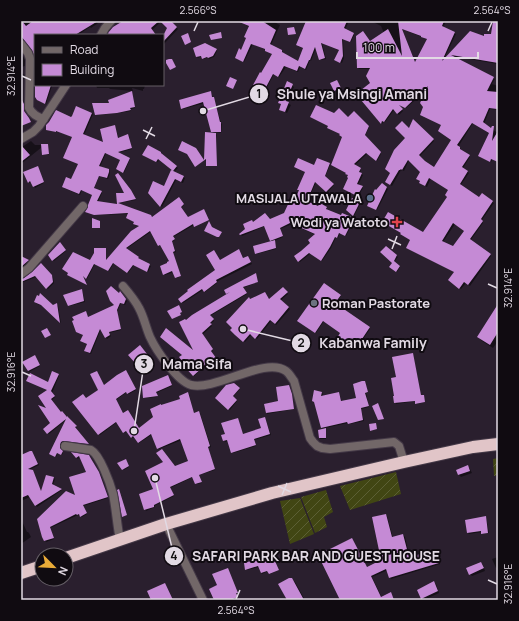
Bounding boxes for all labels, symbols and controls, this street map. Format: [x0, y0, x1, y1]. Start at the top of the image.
text: 2.566°S [179, 3, 217, 17]
text: 2.564°S [474, 3, 510, 17]
legend [34, 34, 164, 86]
scale bar [357, 34, 478, 60]
text: 100 m [363, 39, 395, 56]
text: Road [70, 41, 98, 58]
text: 32.914°E [4, 56, 18, 96]
text: Building [70, 61, 114, 78]
callout: Shule ya Msingi Amani [249, 81, 436, 107]
text: Shule ya Msingi Amani [277, 84, 427, 103]
text: 1 [256, 85, 262, 102]
place label: MASIJALA UTAWALA [236, 189, 362, 207]
marker: MASIJALA UTAWALA [365, 193, 375, 203]
place label: Wodi ya Watoto [290, 213, 388, 231]
marker: Wodi ya Watoto [391, 216, 403, 228]
text: 32.914°E [501, 268, 515, 308]
place label: Roman Pastorate [322, 294, 430, 312]
marker: Roman Pastorate [309, 298, 319, 308]
callout: Kabanwa Family [291, 330, 435, 356]
text: Kabanwa Family [319, 333, 427, 352]
text: 2 [297, 334, 305, 351]
callout: Mama Sifa [134, 351, 240, 377]
text: 32.916°E [4, 352, 18, 392]
text: Mama Sifa [162, 354, 232, 373]
text: 3 [141, 355, 148, 372]
callout: SAFARI PARK BAR AND GUEST HOUSE [164, 543, 448, 569]
text: SAFARI PARK BAR AND GUEST HOUSE [192, 546, 440, 565]
north arrow [34, 547, 74, 587]
text: 4 [170, 547, 178, 564]
text: 32.916°E [501, 564, 515, 604]
text: N [55, 565, 72, 578]
text: 2.564°S [218, 603, 254, 617]

